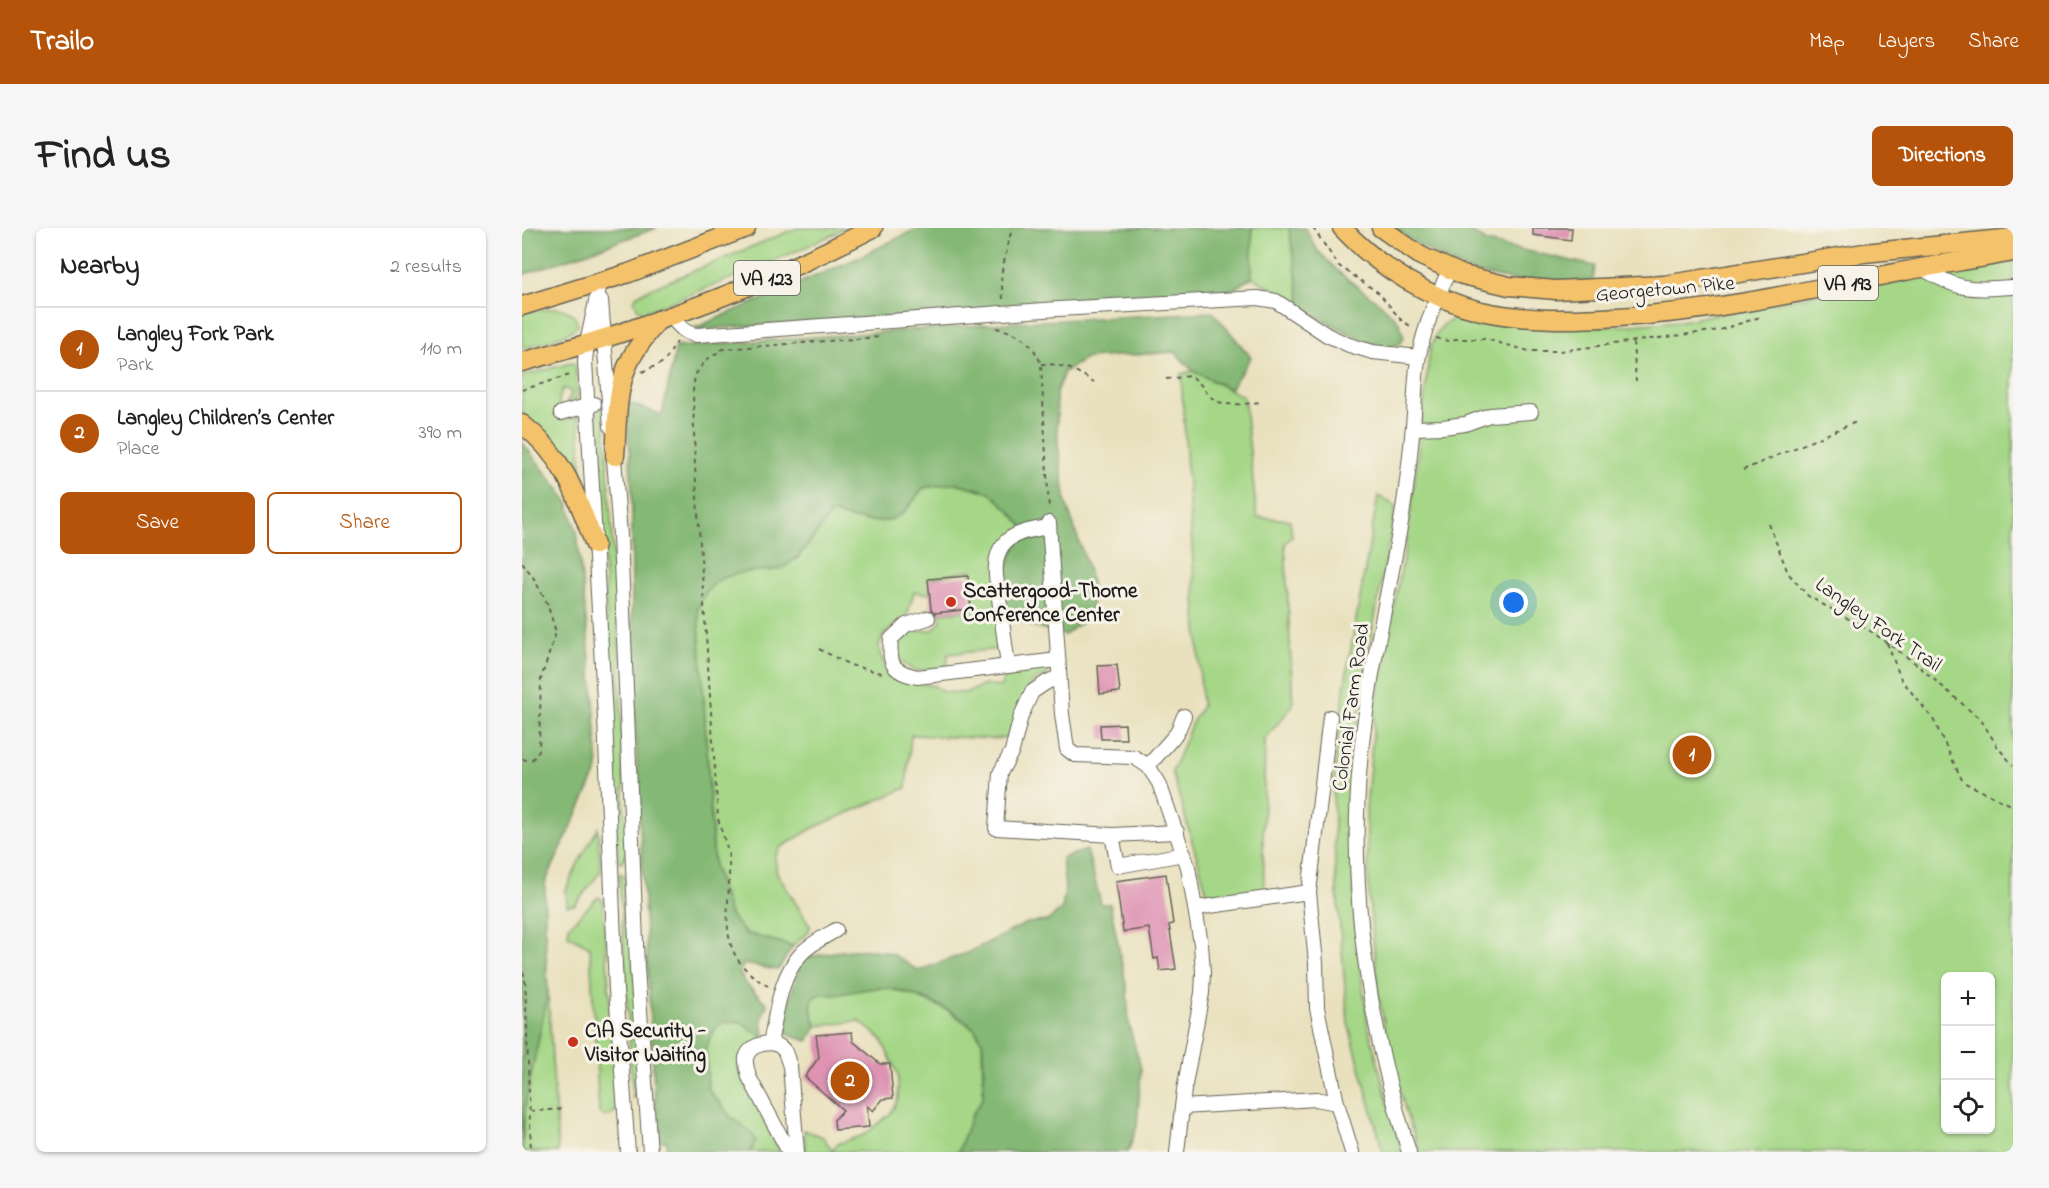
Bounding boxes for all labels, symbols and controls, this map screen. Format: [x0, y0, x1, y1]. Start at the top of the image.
text: Trailo [30, 22, 94, 63]
text: Map [1809, 27, 1845, 57]
text: Layers [1878, 27, 1935, 57]
text: Share [1968, 27, 2019, 57]
text: Find us [36, 126, 171, 187]
button: Directions [1872, 126, 2013, 186]
text: Nearby [60, 248, 139, 286]
text: 2 results [390, 253, 462, 282]
road number: VA 123 [734, 261, 800, 295]
road number: VA 193 [1818, 266, 1878, 300]
street label: Georgetown Pike [1594, 269, 1737, 313]
text: Langley Fork Park [117, 319, 274, 351]
text: 1 [76, 335, 83, 364]
text: 110 m [420, 335, 462, 364]
text: Park [117, 351, 153, 380]
text: Langley Children’s Center [117, 403, 334, 435]
text: 2 [75, 419, 84, 448]
text: 390 m [419, 419, 462, 448]
text: Place [117, 435, 159, 464]
button: Save [60, 492, 255, 554]
button: Share [267, 492, 462, 554]
street label: Langley Fork Trail [1807, 571, 1947, 682]
place label: Scattergood-Thorne Conference Center [963, 577, 1138, 631]
your location [1499, 588, 1528, 617]
marker: Scattergood-Thorne Conference Center [944, 595, 958, 609]
street label: Colonial Farm Road [1325, 621, 1379, 793]
pin: 1 [1672, 732, 1712, 778]
map controls [1941, 972, 1995, 1134]
button: + [1941, 972, 1995, 1026]
place label: CIA Security - Visitor Waiting [584, 1017, 706, 1073]
button: − [1941, 1026, 1995, 1080]
marker: CIA Security - Visitor Waiting [566, 1035, 580, 1049]
pin: 2 [830, 1058, 870, 1104]
button: locate [1941, 1080, 1995, 1134]

